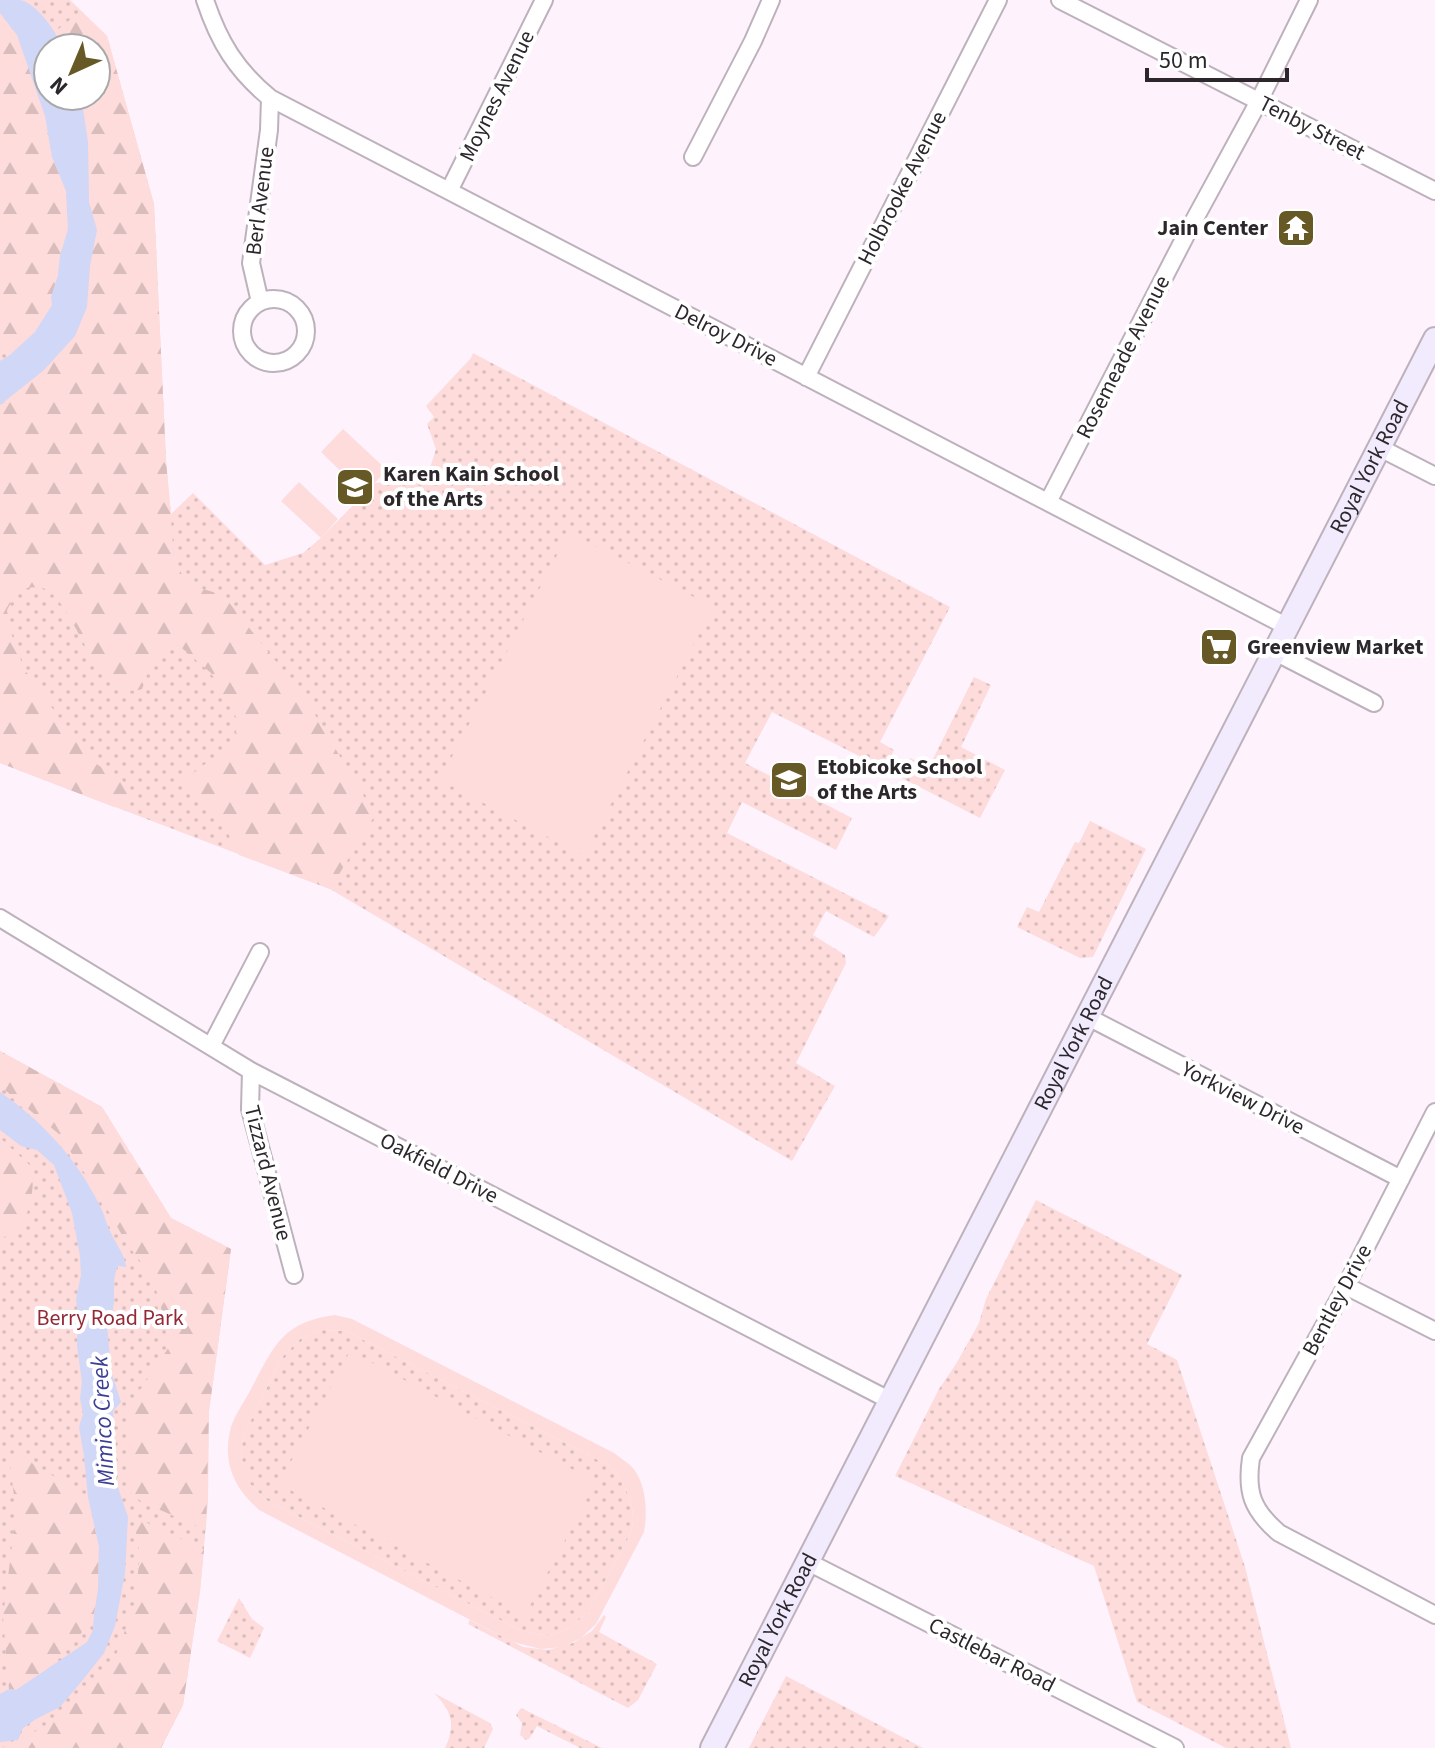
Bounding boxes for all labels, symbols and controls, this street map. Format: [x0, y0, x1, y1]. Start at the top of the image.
street label: Moynes Avenue [451, 25, 543, 167]
north arrow [32, 32, 112, 112]
scale bar [1147, 32, 1287, 82]
text: 50 m [1159, 43, 1208, 78]
text: N [42, 69, 75, 102]
street label: Tenby Street [1253, 88, 1371, 169]
street label: Holbrooke Avenue [849, 105, 955, 271]
street label: Berl Avenue [237, 145, 283, 257]
temple icon: Jain Center [1275, 207, 1317, 249]
place label: Jain Center [1157, 212, 1268, 244]
street label: Rosemeade Avenue [1068, 270, 1178, 444]
street label: Delroy Drive [669, 295, 783, 375]
street label: Royal York Road [1322, 394, 1417, 539]
place label: Karen Kain School of the Arts [383, 458, 560, 515]
school or university icon: Karen Kain School of the Arts [334, 466, 376, 508]
supermarket icon: Greenview Market [1198, 626, 1240, 668]
place label: Greenview Market [1247, 631, 1424, 663]
place label: Etobicoke School of the Arts [817, 751, 983, 808]
school or university icon: Etobicoke School of the Arts [768, 759, 810, 801]
street label: Royal York Road [1026, 971, 1121, 1116]
street label: Yorkview Drive [1175, 1053, 1310, 1143]
street label: Tizzard Avenue [236, 1102, 300, 1244]
street label: Oakfield Drive [374, 1124, 504, 1212]
street label: Bentley Drive [1294, 1238, 1380, 1362]
park label: Berry Road Park [36, 1302, 184, 1334]
water label: Mimico Creek [82, 1354, 124, 1487]
street label: Royal York Road [730, 1547, 825, 1693]
street label: Castlebar Road [923, 1609, 1061, 1701]

